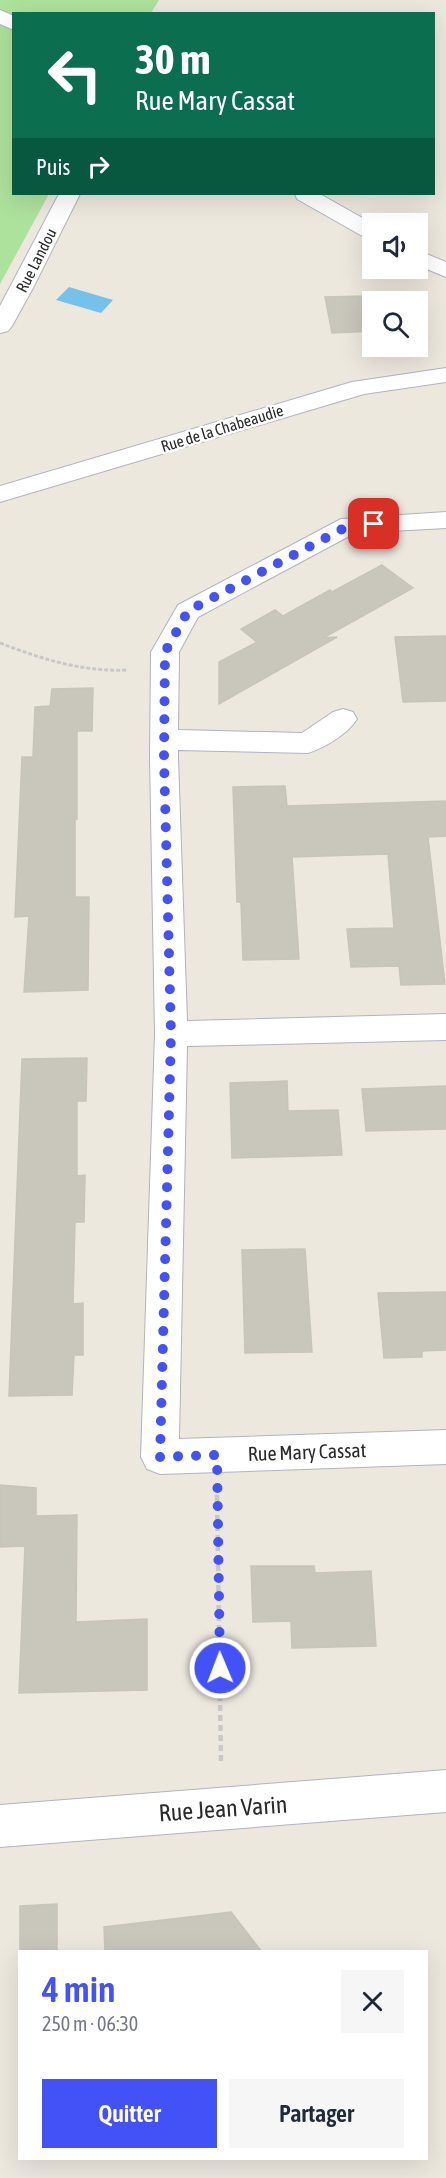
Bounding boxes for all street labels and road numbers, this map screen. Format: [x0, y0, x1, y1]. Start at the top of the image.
street label: Rue Landou [12, 225, 60, 295]
street label: Rue de la Chabeaudie [159, 401, 285, 455]
street label: Rue Mary Cassat [247, 1438, 367, 1465]
street label: Rue Jean Varin [158, 1791, 288, 1826]

